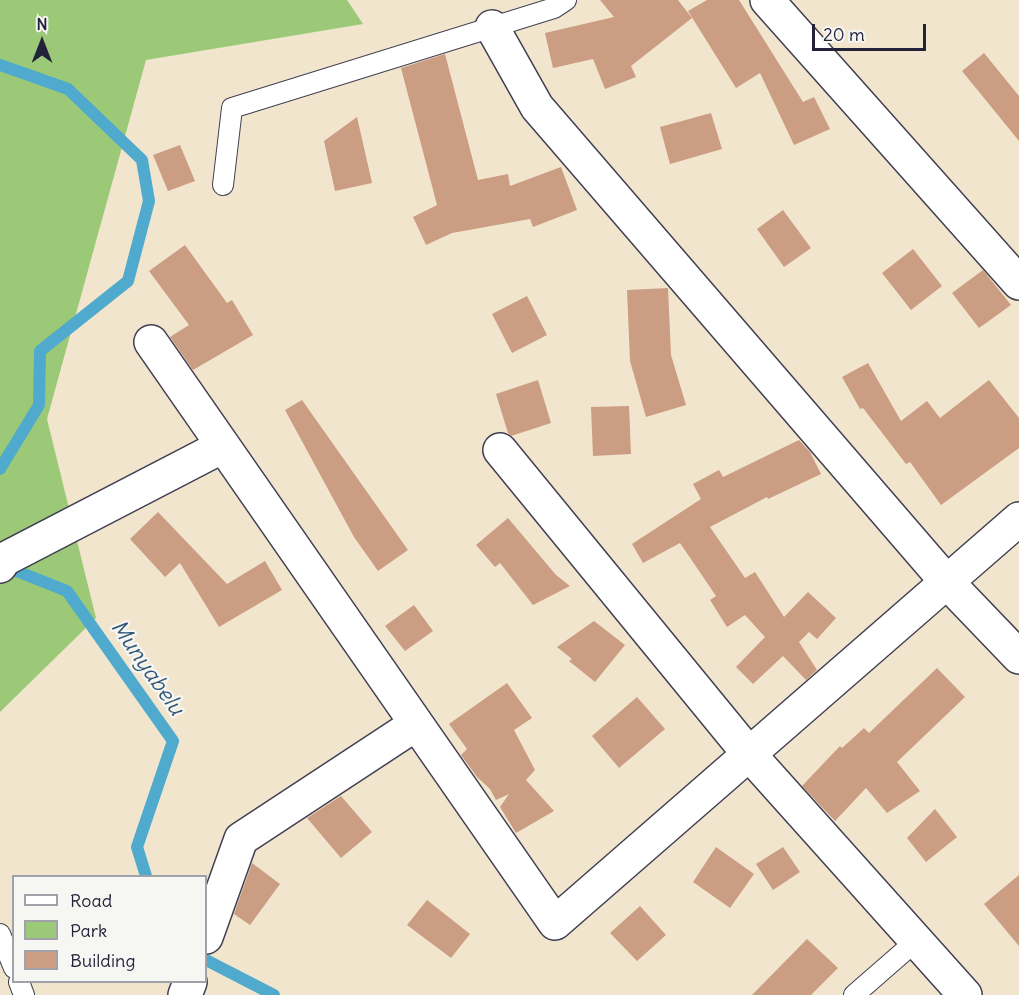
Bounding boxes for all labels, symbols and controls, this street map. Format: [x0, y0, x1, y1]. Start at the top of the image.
north arrow [12, 12, 72, 72]
scale bar [815, 12, 929, 50]
text: N [36, 14, 48, 34]
text: 20 m [823, 23, 865, 46]
water label: Munyabelu [105, 615, 189, 721]
legend [12, 875, 207, 983]
text: Road [70, 889, 112, 912]
text: Park [70, 919, 107, 942]
text: Building [70, 949, 135, 972]

